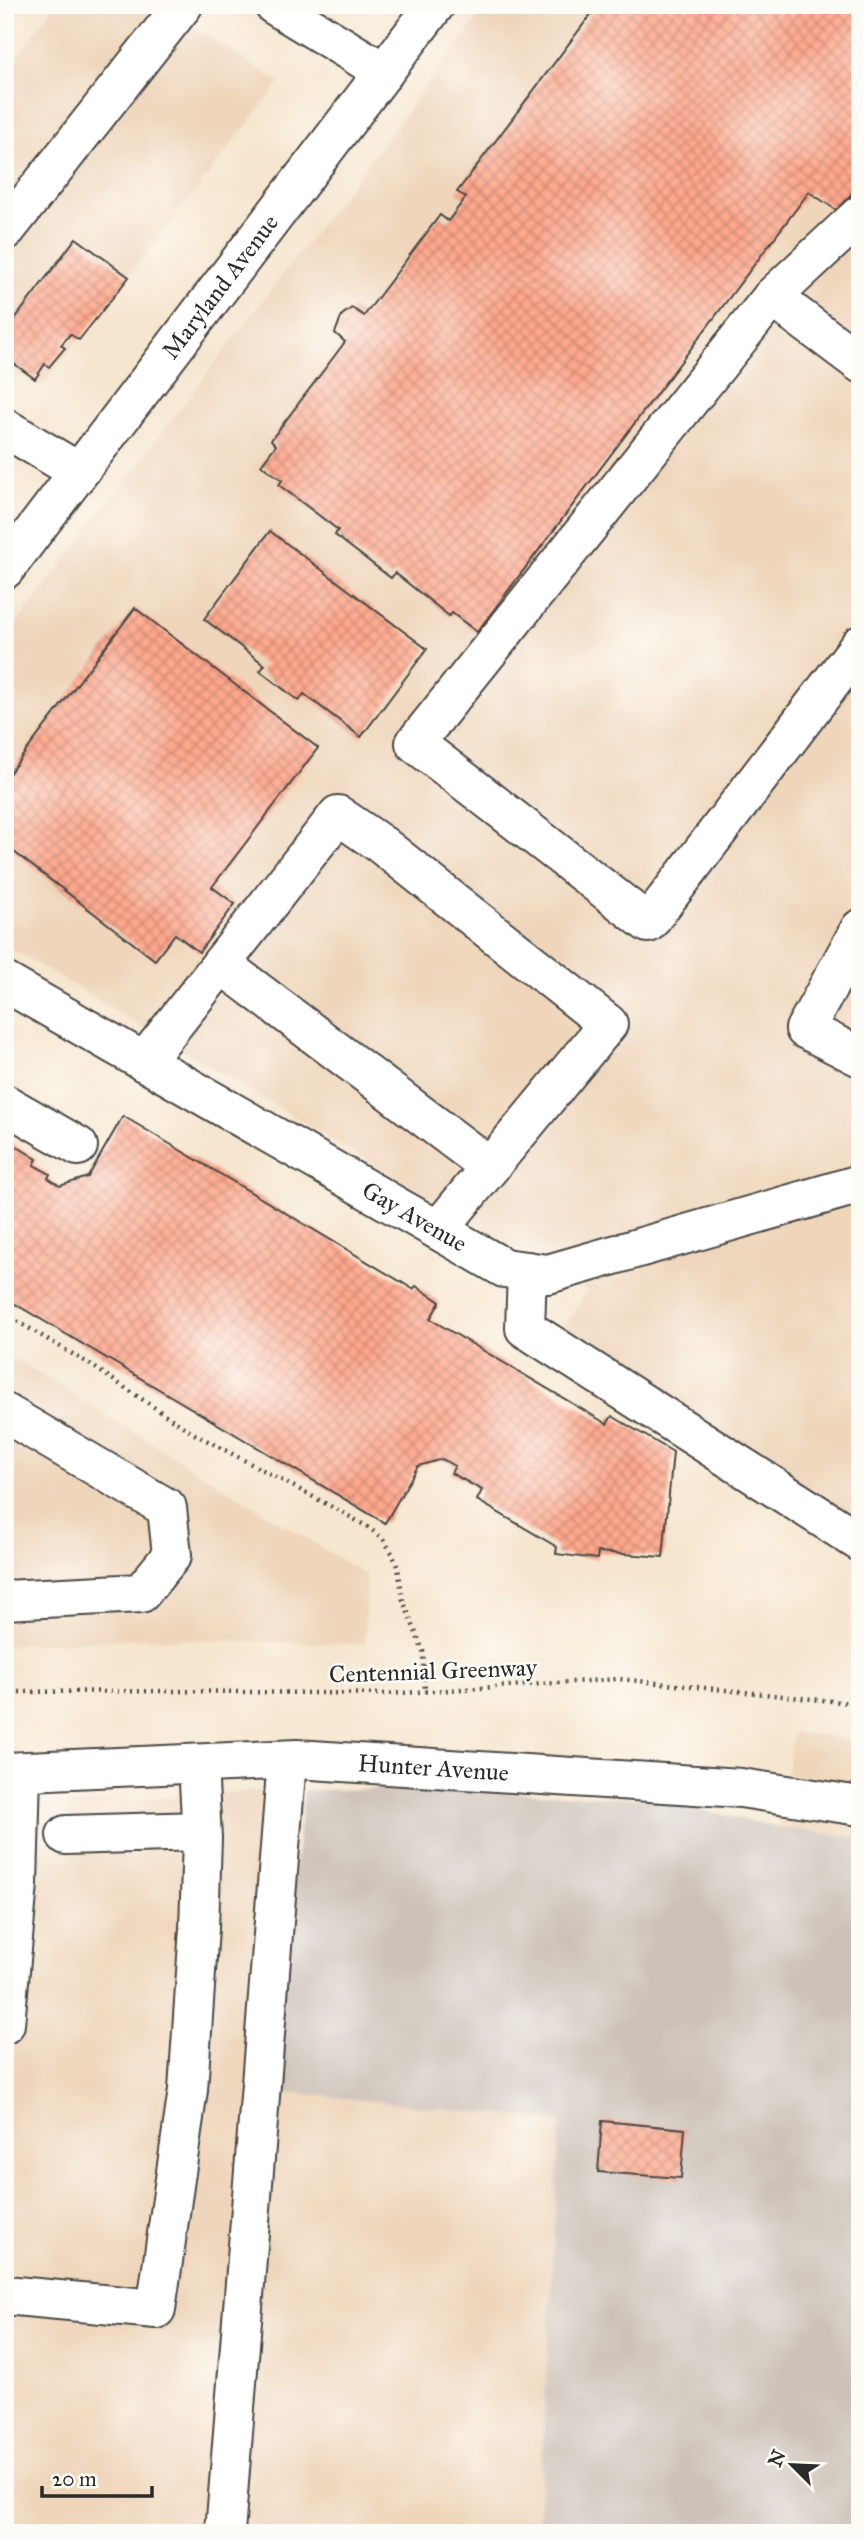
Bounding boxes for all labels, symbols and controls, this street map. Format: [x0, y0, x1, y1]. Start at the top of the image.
street label: Maryland Avenue [156, 208, 285, 365]
street label: Gay Avenue [357, 1175, 472, 1259]
street label: Centennial Greenway [329, 1652, 538, 1690]
street label: Hunter Avenue [357, 1748, 510, 1788]
north arrow [756, 2430, 826, 2500]
text: N [763, 2446, 791, 2470]
scale bar [42, 2454, 152, 2498]
text: 20 m [52, 2466, 97, 2492]

